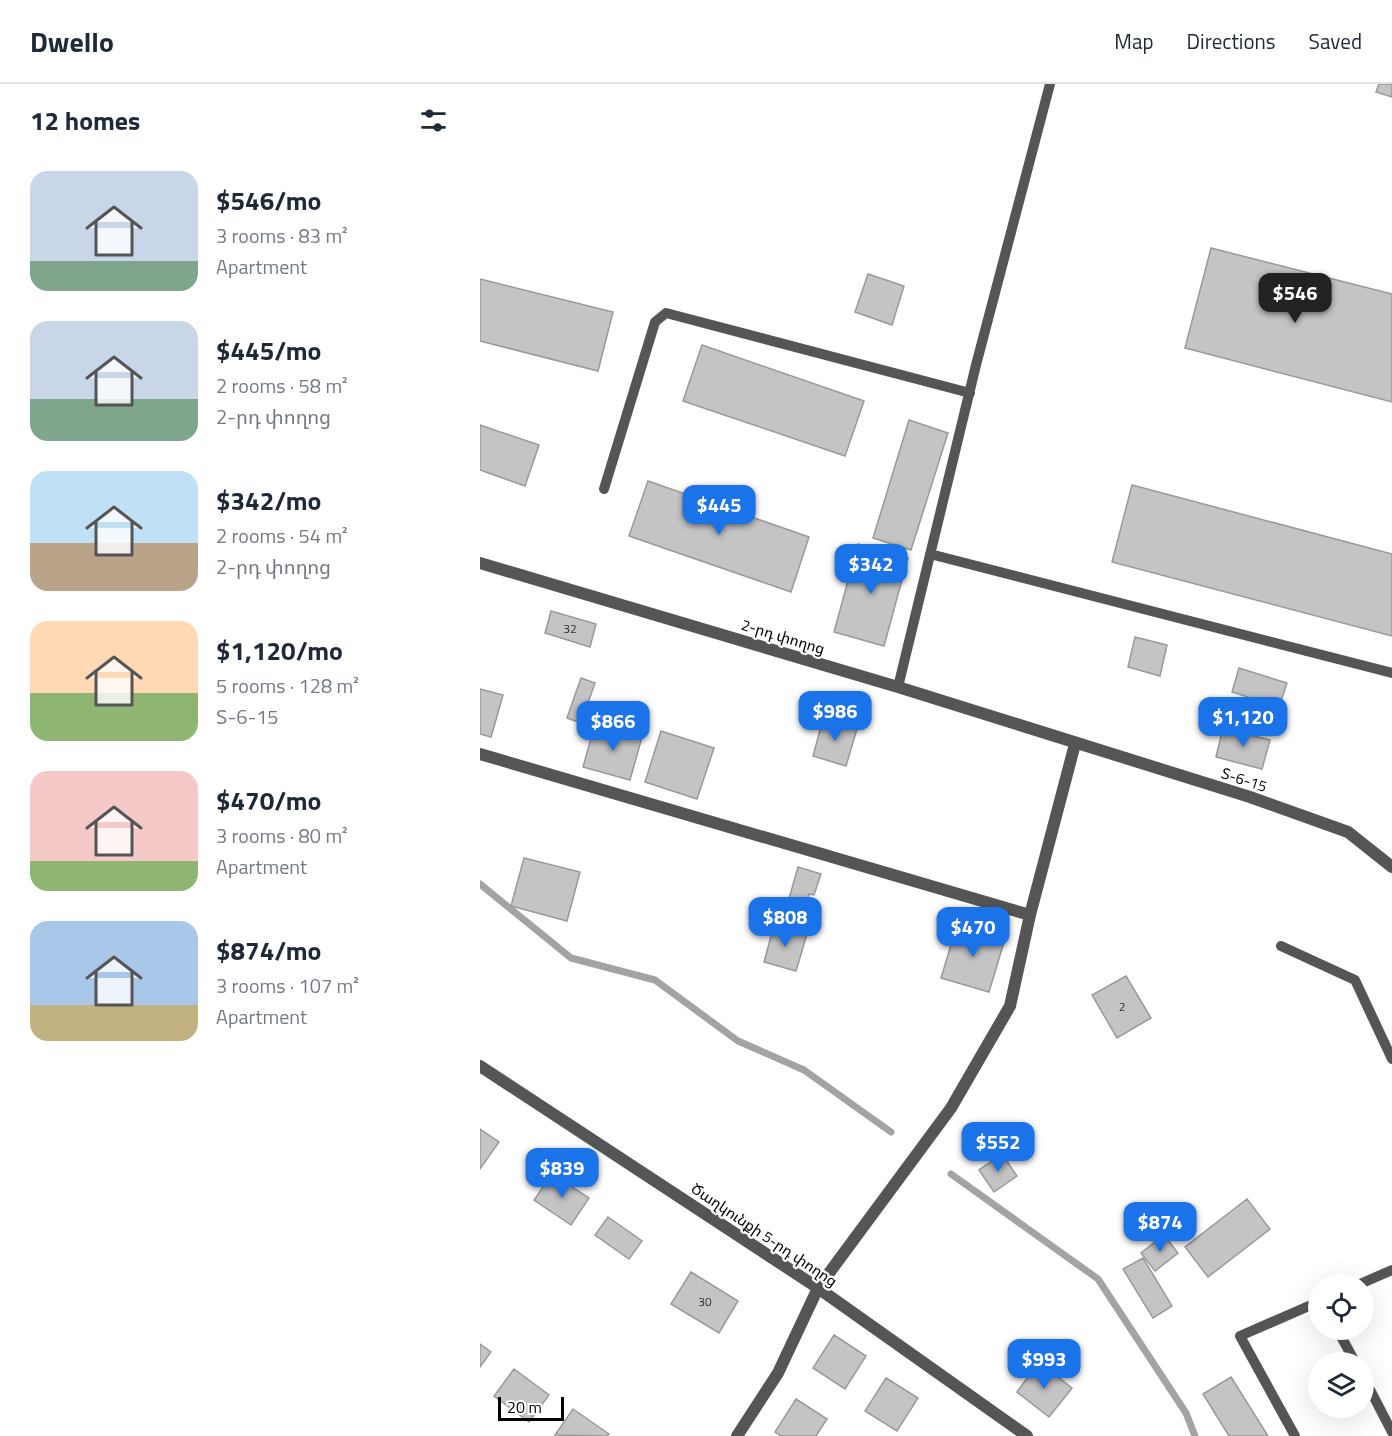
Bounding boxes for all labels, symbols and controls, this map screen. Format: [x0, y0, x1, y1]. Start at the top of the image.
text: Dwello [30, 20, 114, 63]
text: Map [1114, 25, 1154, 57]
text: Directions [1187, 25, 1276, 57]
text: Saved [1309, 25, 1362, 57]
text: 12 homes [30, 101, 140, 140]
icon: filters [417, 104, 450, 137]
text: $546/mo [216, 181, 321, 220]
icon: home [78, 195, 150, 267]
text: 3 rooms · 83 m² [216, 220, 348, 251]
text: Apartment [216, 251, 307, 282]
pin: $546 [1259, 273, 1331, 324]
text: $546 [1273, 277, 1317, 308]
text: $445/mo [216, 331, 321, 370]
icon: home [78, 345, 150, 417]
text: 2 rooms · 58 m² [216, 370, 348, 401]
text: 2-րդ փողոց [216, 401, 331, 432]
text: $342/mo [216, 481, 321, 520]
pin: $445 [683, 485, 755, 536]
text: $445 [697, 489, 741, 520]
icon: home [78, 495, 150, 567]
text: 2 rooms · 54 m² [216, 520, 348, 551]
pin: $342 [835, 544, 907, 595]
text: $342 [849, 548, 893, 579]
text: 2-րդ փողոց [216, 551, 331, 582]
street label: 2-րդ փողոց [739, 613, 828, 660]
house number: 32 [563, 619, 577, 638]
text: $1,120/mo [216, 631, 343, 670]
icon: home [78, 645, 150, 717]
text: 5 rooms · 128 m² [216, 670, 359, 701]
pin: $986 [799, 691, 871, 742]
text: $986 [813, 695, 857, 726]
pin: $1,120 [1194, 697, 1292, 748]
text: Տ-6-15 [216, 701, 279, 732]
pin: $866 [577, 701, 649, 752]
text: $1,120 [1212, 701, 1274, 732]
text: $866 [591, 705, 635, 736]
street label: Տ-6-15 [1218, 761, 1270, 798]
text: $470/mo [216, 781, 321, 820]
icon: home [78, 795, 150, 867]
text: 3 rooms · 80 m² [216, 820, 348, 851]
text: Apartment [216, 851, 307, 882]
pin: $808 [749, 897, 821, 948]
text: $808 [763, 901, 807, 932]
pin: $470 [937, 907, 1009, 958]
text: $470 [951, 911, 995, 942]
text: $874/mo [216, 931, 321, 970]
icon: home [78, 945, 150, 1017]
text: 3 rooms · 107 m² [216, 970, 359, 1001]
house number: 2 [1119, 997, 1125, 1016]
text: Apartment [216, 1001, 307, 1032]
pin: $552 [962, 1122, 1034, 1173]
text: $552 [976, 1126, 1020, 1157]
pin: $839 [526, 1148, 598, 1199]
text: $839 [540, 1152, 584, 1183]
street label: Ծաղկունքի 5-րդ փողոց [686, 1177, 842, 1292]
pin: $874 [1124, 1202, 1196, 1253]
text: $874 [1138, 1206, 1182, 1237]
map controls [1308, 1274, 1374, 1418]
button: locate [1308, 1274, 1374, 1340]
house number: 30 [698, 1292, 712, 1311]
pin: $993 [1008, 1339, 1080, 1390]
text: $993 [1022, 1343, 1066, 1374]
button: layers [1308, 1352, 1374, 1418]
scale bar [498, 1394, 564, 1422]
text: 20 m [507, 1395, 542, 1419]

